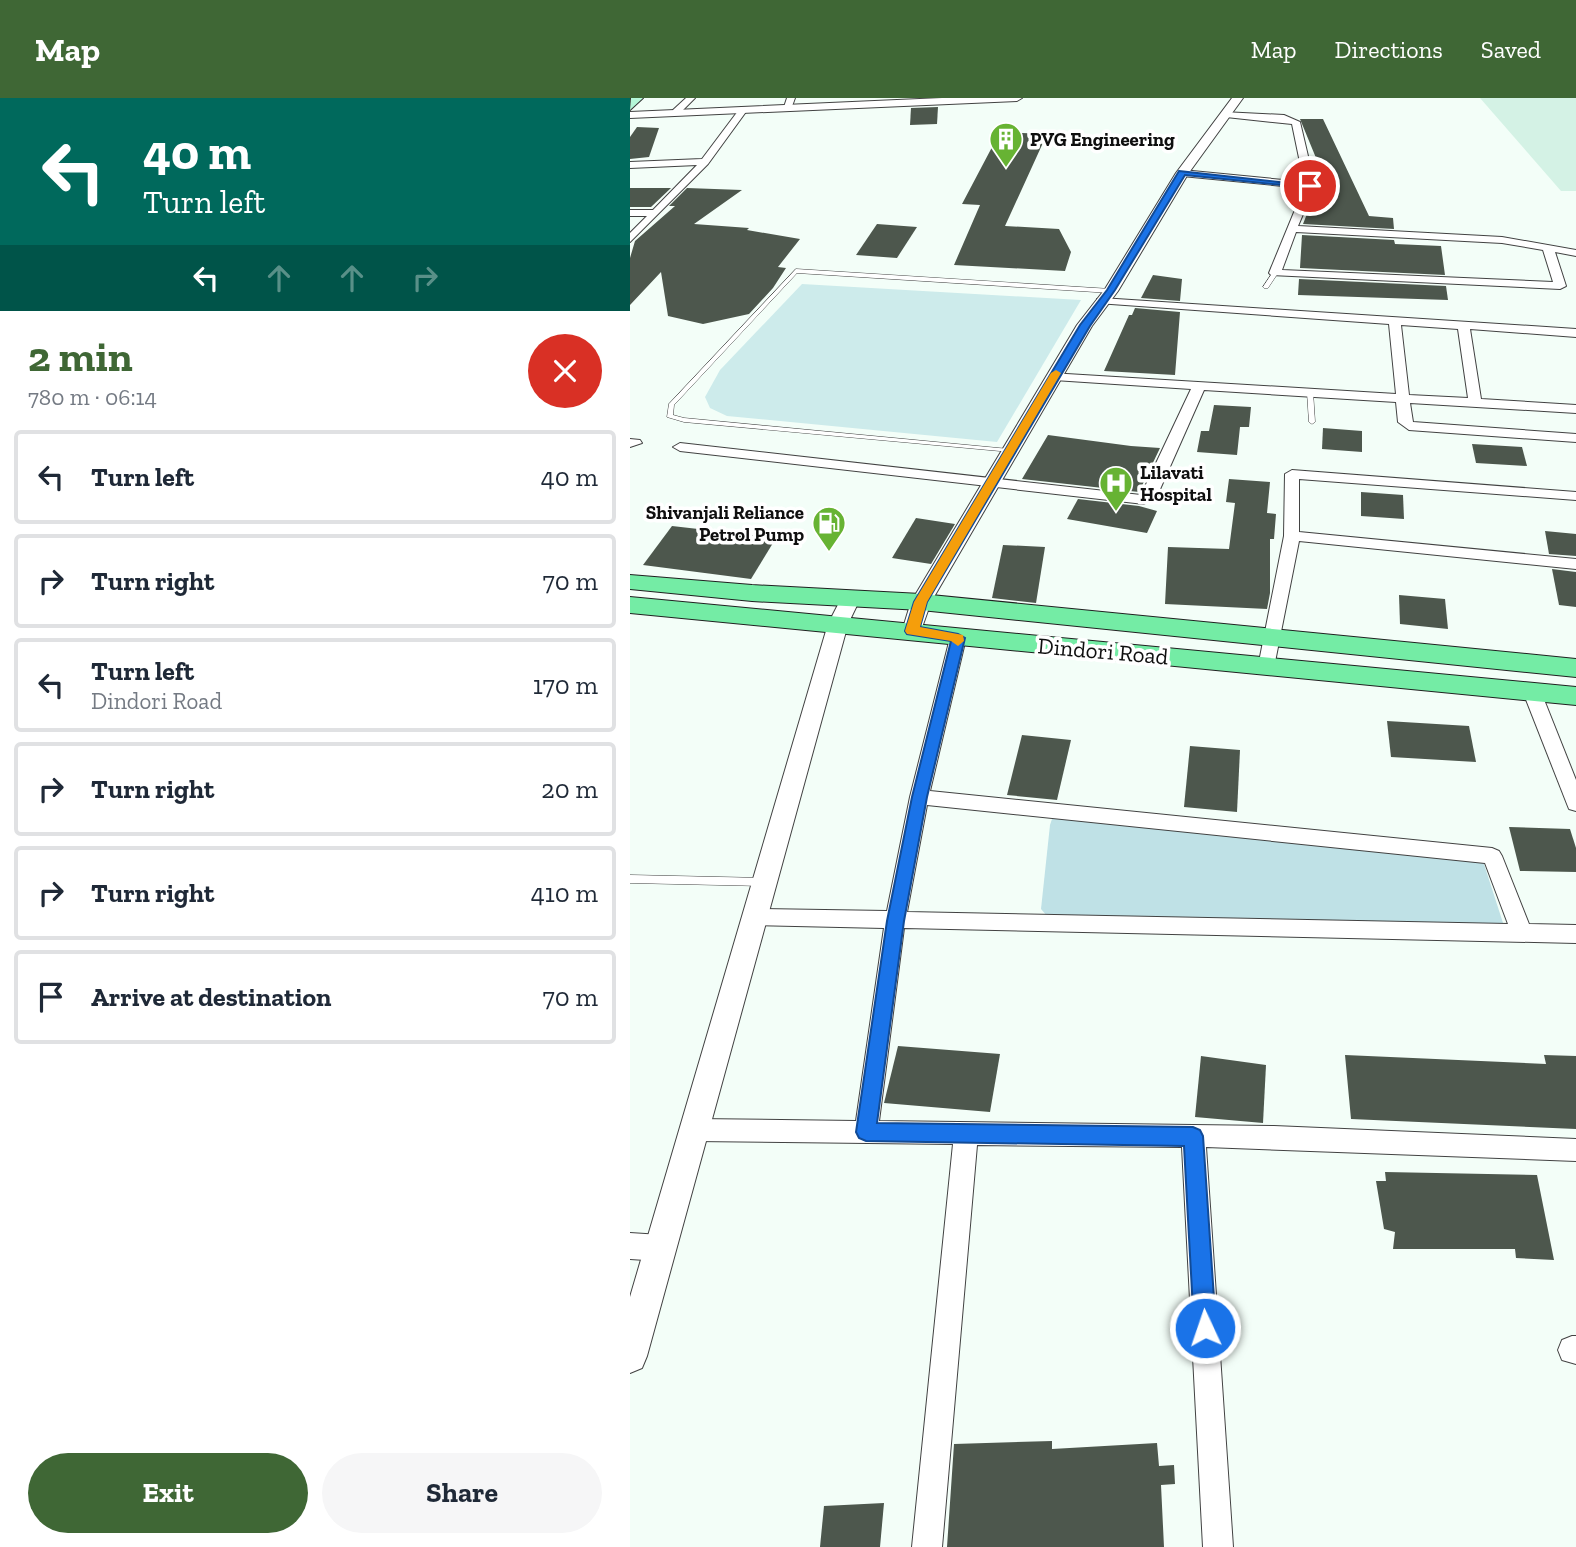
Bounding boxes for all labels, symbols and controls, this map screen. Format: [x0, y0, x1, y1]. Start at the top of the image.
text: Map [35, 30, 100, 69]
text: Map [1251, 35, 1297, 64]
text: Directions [1335, 35, 1443, 64]
text: Saved [1481, 35, 1541, 64]
building icon: PVG Engineering [987, 120, 1025, 169]
text: 40 m [143, 123, 251, 182]
icon: left [28, 126, 119, 217]
place label: PVG Engineering [1030, 128, 1175, 151]
pin [1280, 156, 1340, 216]
icon: arrive [1291, 167, 1329, 205]
text: Turn left [143, 183, 265, 221]
icon: left [187, 259, 225, 297]
icon: ahead [260, 259, 298, 297]
icon: ahead [333, 259, 371, 297]
icon: right [406, 259, 444, 297]
text: 2 min [28, 331, 133, 382]
button: close [528, 334, 602, 408]
text: 780 m · 06:14 [28, 383, 157, 411]
icon: left [32, 458, 70, 496]
text: Turn left [91, 461, 194, 493]
text: 40 m [541, 461, 598, 493]
place label: Lilavati Hospital [1140, 461, 1212, 506]
hospital icon: Lilavati Hospital [1097, 464, 1135, 513]
place label: Shivanjali Reliance Petrol Pump [646, 501, 804, 546]
fuel station icon: Shivanjali Reliance Petrol Pump [810, 504, 848, 553]
icon: right [32, 562, 70, 600]
text: Turn right [91, 565, 214, 597]
text: 70 m [542, 565, 598, 597]
street label: Dindori Road [1037, 631, 1170, 671]
text: Turn left [91, 655, 194, 687]
icon: left [32, 666, 70, 704]
text: 170 m [533, 669, 598, 701]
text: Dindori Road [91, 687, 222, 715]
icon: right [32, 770, 70, 808]
text: Turn right [91, 773, 214, 805]
text: 20 m [541, 773, 598, 805]
icon: right [32, 874, 70, 912]
text: Turn right [91, 877, 214, 909]
text: 410 m [531, 877, 598, 909]
icon: arrive [32, 978, 70, 1016]
text: Arrive at destination [91, 981, 331, 1013]
text: 70 m [542, 981, 598, 1013]
position arrow [1168, 1291, 1242, 1365]
button: Exit [28, 1453, 308, 1533]
button: Share [322, 1453, 602, 1533]

